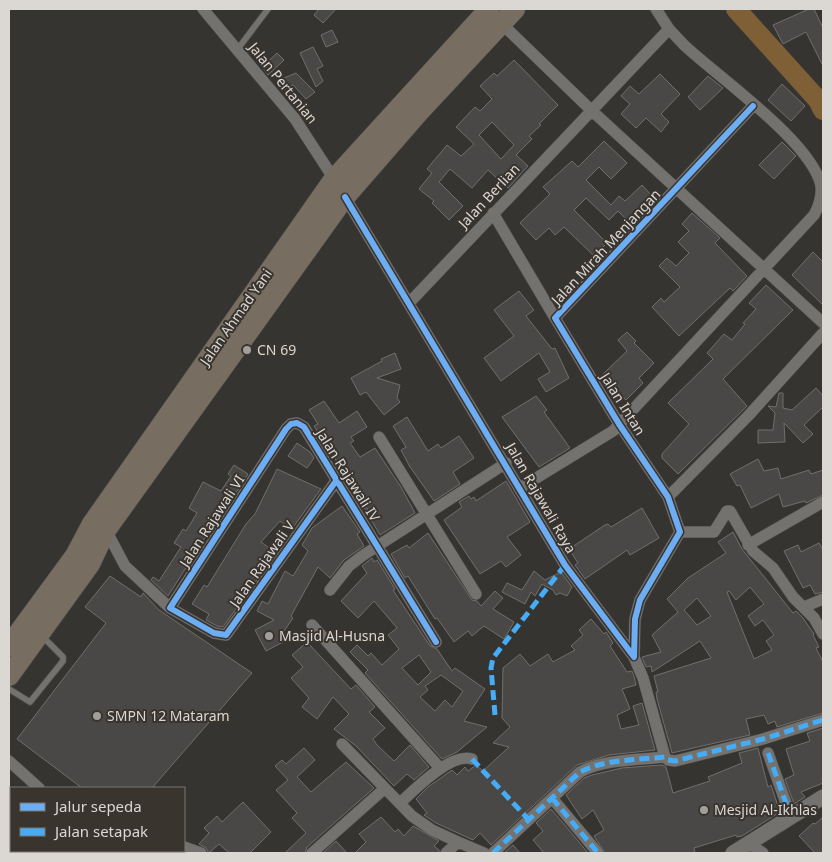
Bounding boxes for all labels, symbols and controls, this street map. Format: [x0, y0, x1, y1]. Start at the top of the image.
street label: Jalan Pertanian [244, 37, 322, 127]
street label: Jalan Berlian [452, 159, 524, 234]
street label: Jalan Mirah Menjangan [546, 185, 664, 310]
street label: Jalan Ahmad Yani [194, 265, 276, 370]
place label: CN 69 [257, 340, 296, 359]
marker: CN 69 [241, 344, 253, 356]
street label: Jalan Intan [596, 367, 650, 439]
street label: Jalan Rajawali IV [311, 423, 385, 525]
street label: Jalan Rajawali Raya [501, 437, 581, 557]
street label: Jalan Rajawali VI [174, 471, 249, 572]
street label: Jalan Rajawali V [224, 516, 299, 612]
place label: Masjid Al-Husna [279, 626, 385, 645]
marker: Masjid Al-Husna [263, 630, 275, 642]
place label: SMPN 12 Mataram [107, 706, 230, 725]
marker: SMPN 12 Mataram [91, 710, 103, 722]
legend [10, 787, 185, 852]
text: Jalur sepeda [53, 796, 142, 816]
place label: Mesjid Al-Ikhlas [714, 800, 817, 819]
marker: Mesjid Al-Ikhlas [698, 804, 710, 816]
text: Jalan setapak [53, 821, 148, 841]

